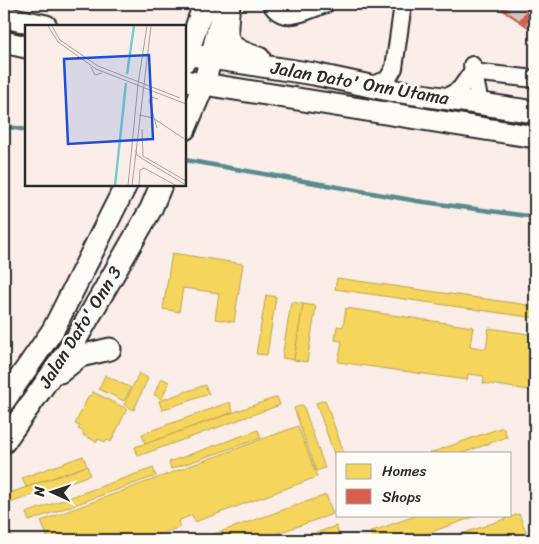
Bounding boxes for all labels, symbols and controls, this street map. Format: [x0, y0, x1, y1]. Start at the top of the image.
inset map [25, 25, 186, 186]
street label: Jalan Dato' Onn Utama [267, 51, 453, 115]
street label: Jalan Dato' Onn 3 [29, 259, 131, 395]
legend [336, 452, 512, 516]
text: Homes [382, 458, 426, 484]
north arrow [28, 466, 78, 516]
text: Shops [382, 484, 422, 510]
text: N [27, 486, 52, 498]

